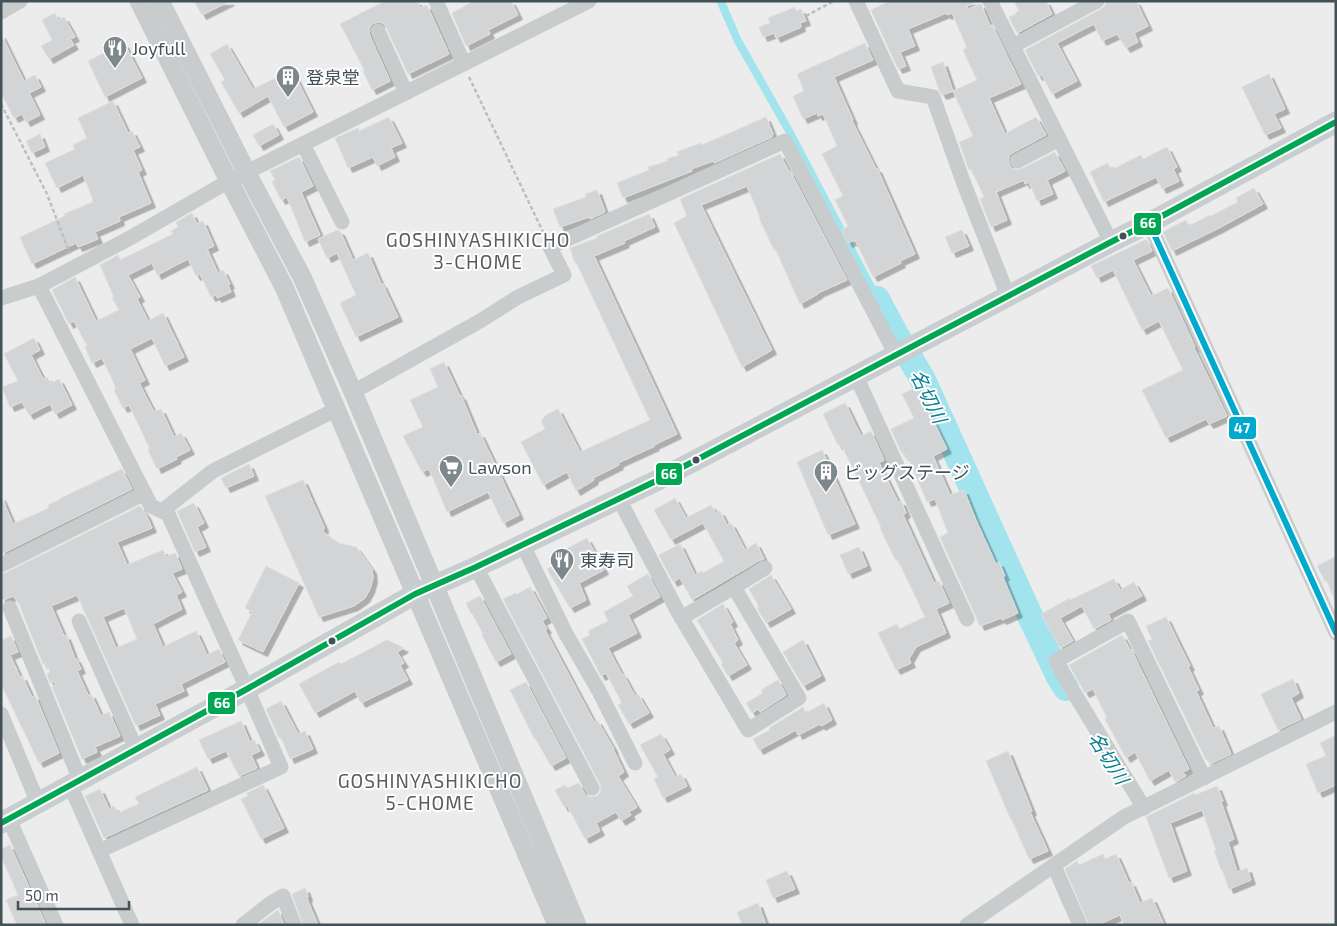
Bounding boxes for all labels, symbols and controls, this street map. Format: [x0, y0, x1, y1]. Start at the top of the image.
restaurant icon: Joyfull [102, 35, 128, 69]
place label: Joyfull [132, 37, 186, 59]
building icon: 登泉堂 [275, 64, 301, 98]
place label: 登泉堂 [306, 66, 360, 88]
line badge: 66 [1133, 212, 1162, 236]
text: 66 [1140, 214, 1156, 231]
district label: GOSHINYASHIKICHO 3-CHOME [386, 228, 570, 273]
unlabelled marker [1118, 231, 1128, 241]
water label: 名切川 [906, 365, 953, 428]
line badge: 47 [1228, 416, 1257, 440]
text: 47 [1234, 419, 1251, 436]
supermarket icon: Lawson [438, 454, 464, 488]
unlabelled marker [691, 455, 701, 465]
place label: Lawson [468, 456, 532, 478]
building icon: ビッグステージ [813, 459, 839, 493]
place label: ビッグステージ [844, 461, 970, 483]
line badge: 66 [655, 462, 683, 486]
text: 66 [661, 465, 677, 482]
restaurant icon: 東寿司 [549, 547, 575, 581]
place label: 東寿司 [580, 549, 634, 571]
unlabelled marker [327, 636, 337, 646]
line badge: 66 [207, 691, 236, 715]
text: 66 [214, 694, 230, 711]
water label: 名切川 [1084, 728, 1135, 790]
district label: GOSHINYASHIKICHO 5-CHOME [338, 769, 522, 814]
scale bar [18, 878, 129, 910]
text: 50 m [25, 886, 59, 904]

